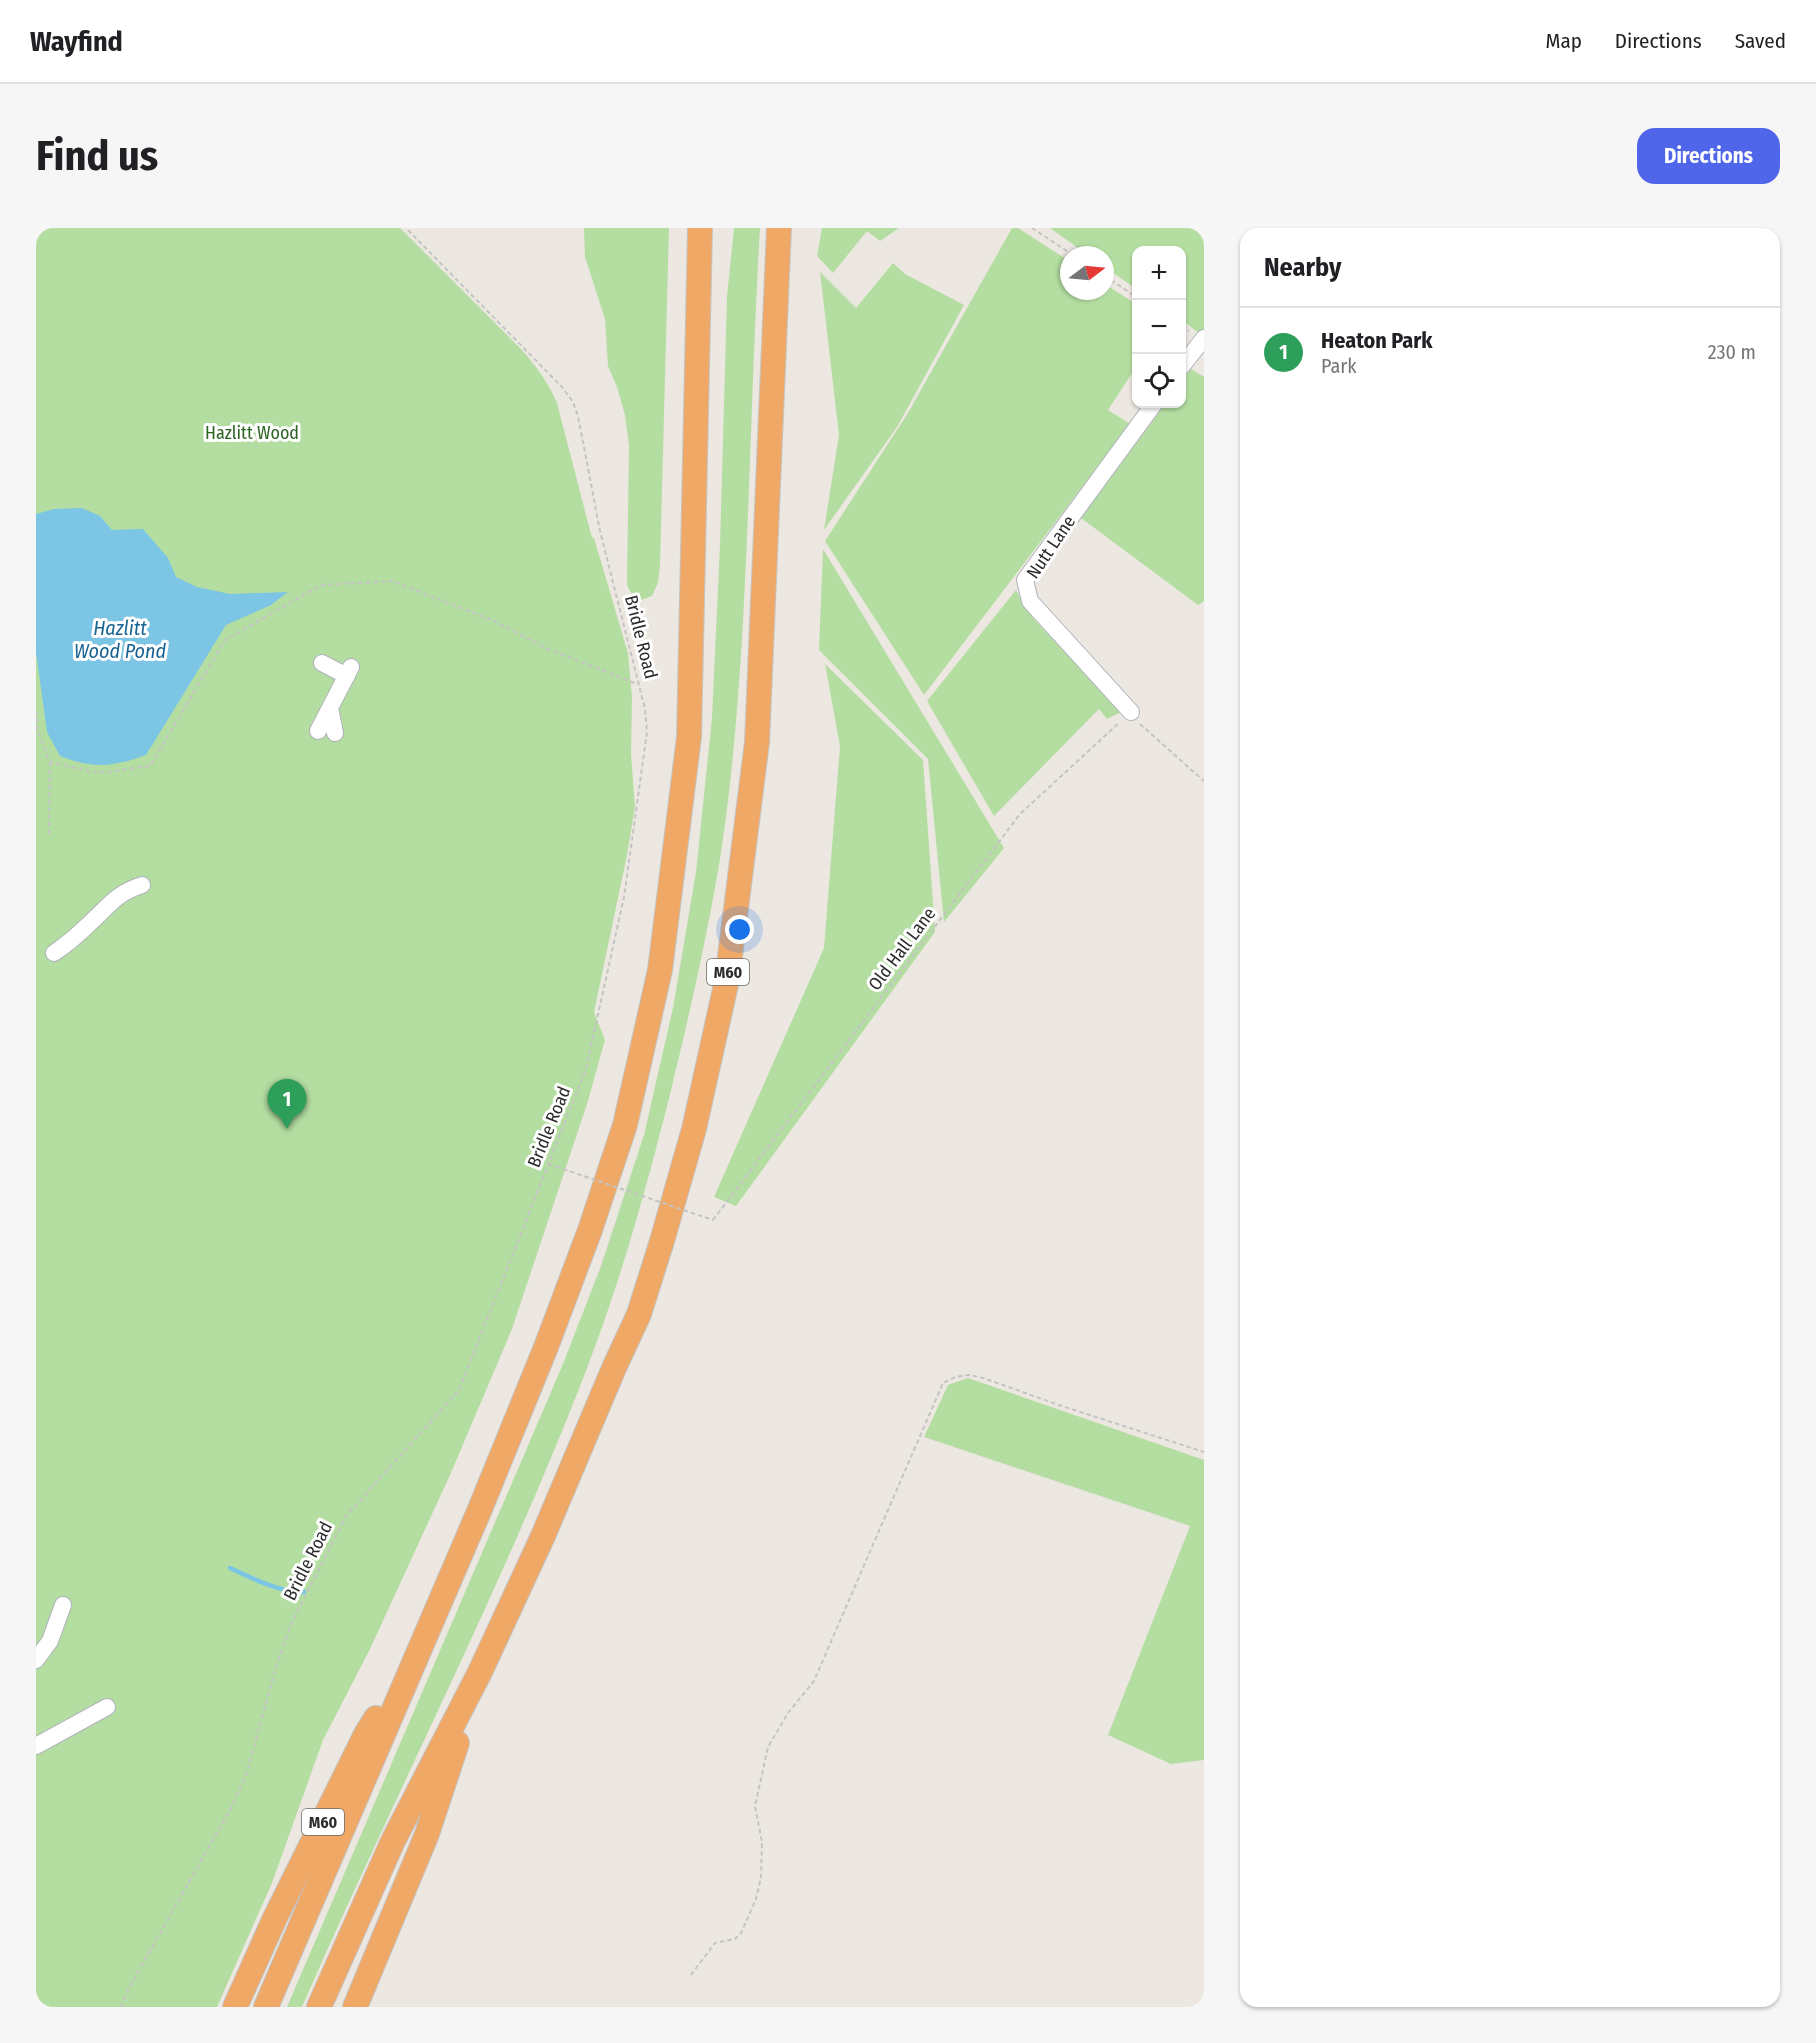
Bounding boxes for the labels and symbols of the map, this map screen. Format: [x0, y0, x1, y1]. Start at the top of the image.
north arrow [1060, 246, 1114, 300]
park label: Hazlitt Wood [205, 422, 299, 444]
street label: Nutt Lane [1022, 511, 1080, 583]
street label: Bridle Road [620, 593, 662, 681]
water label: Hazlitt Wood Pond [74, 616, 166, 663]
street label: Old Hall Lane [864, 903, 940, 995]
your location [725, 915, 754, 944]
road number: M60 [707, 959, 749, 985]
pin: 1 [268, 1080, 306, 1129]
street label: Bridle Road [523, 1083, 575, 1171]
street label: Bridle Road [279, 1518, 337, 1604]
road number: M60 [302, 1809, 344, 1835]

